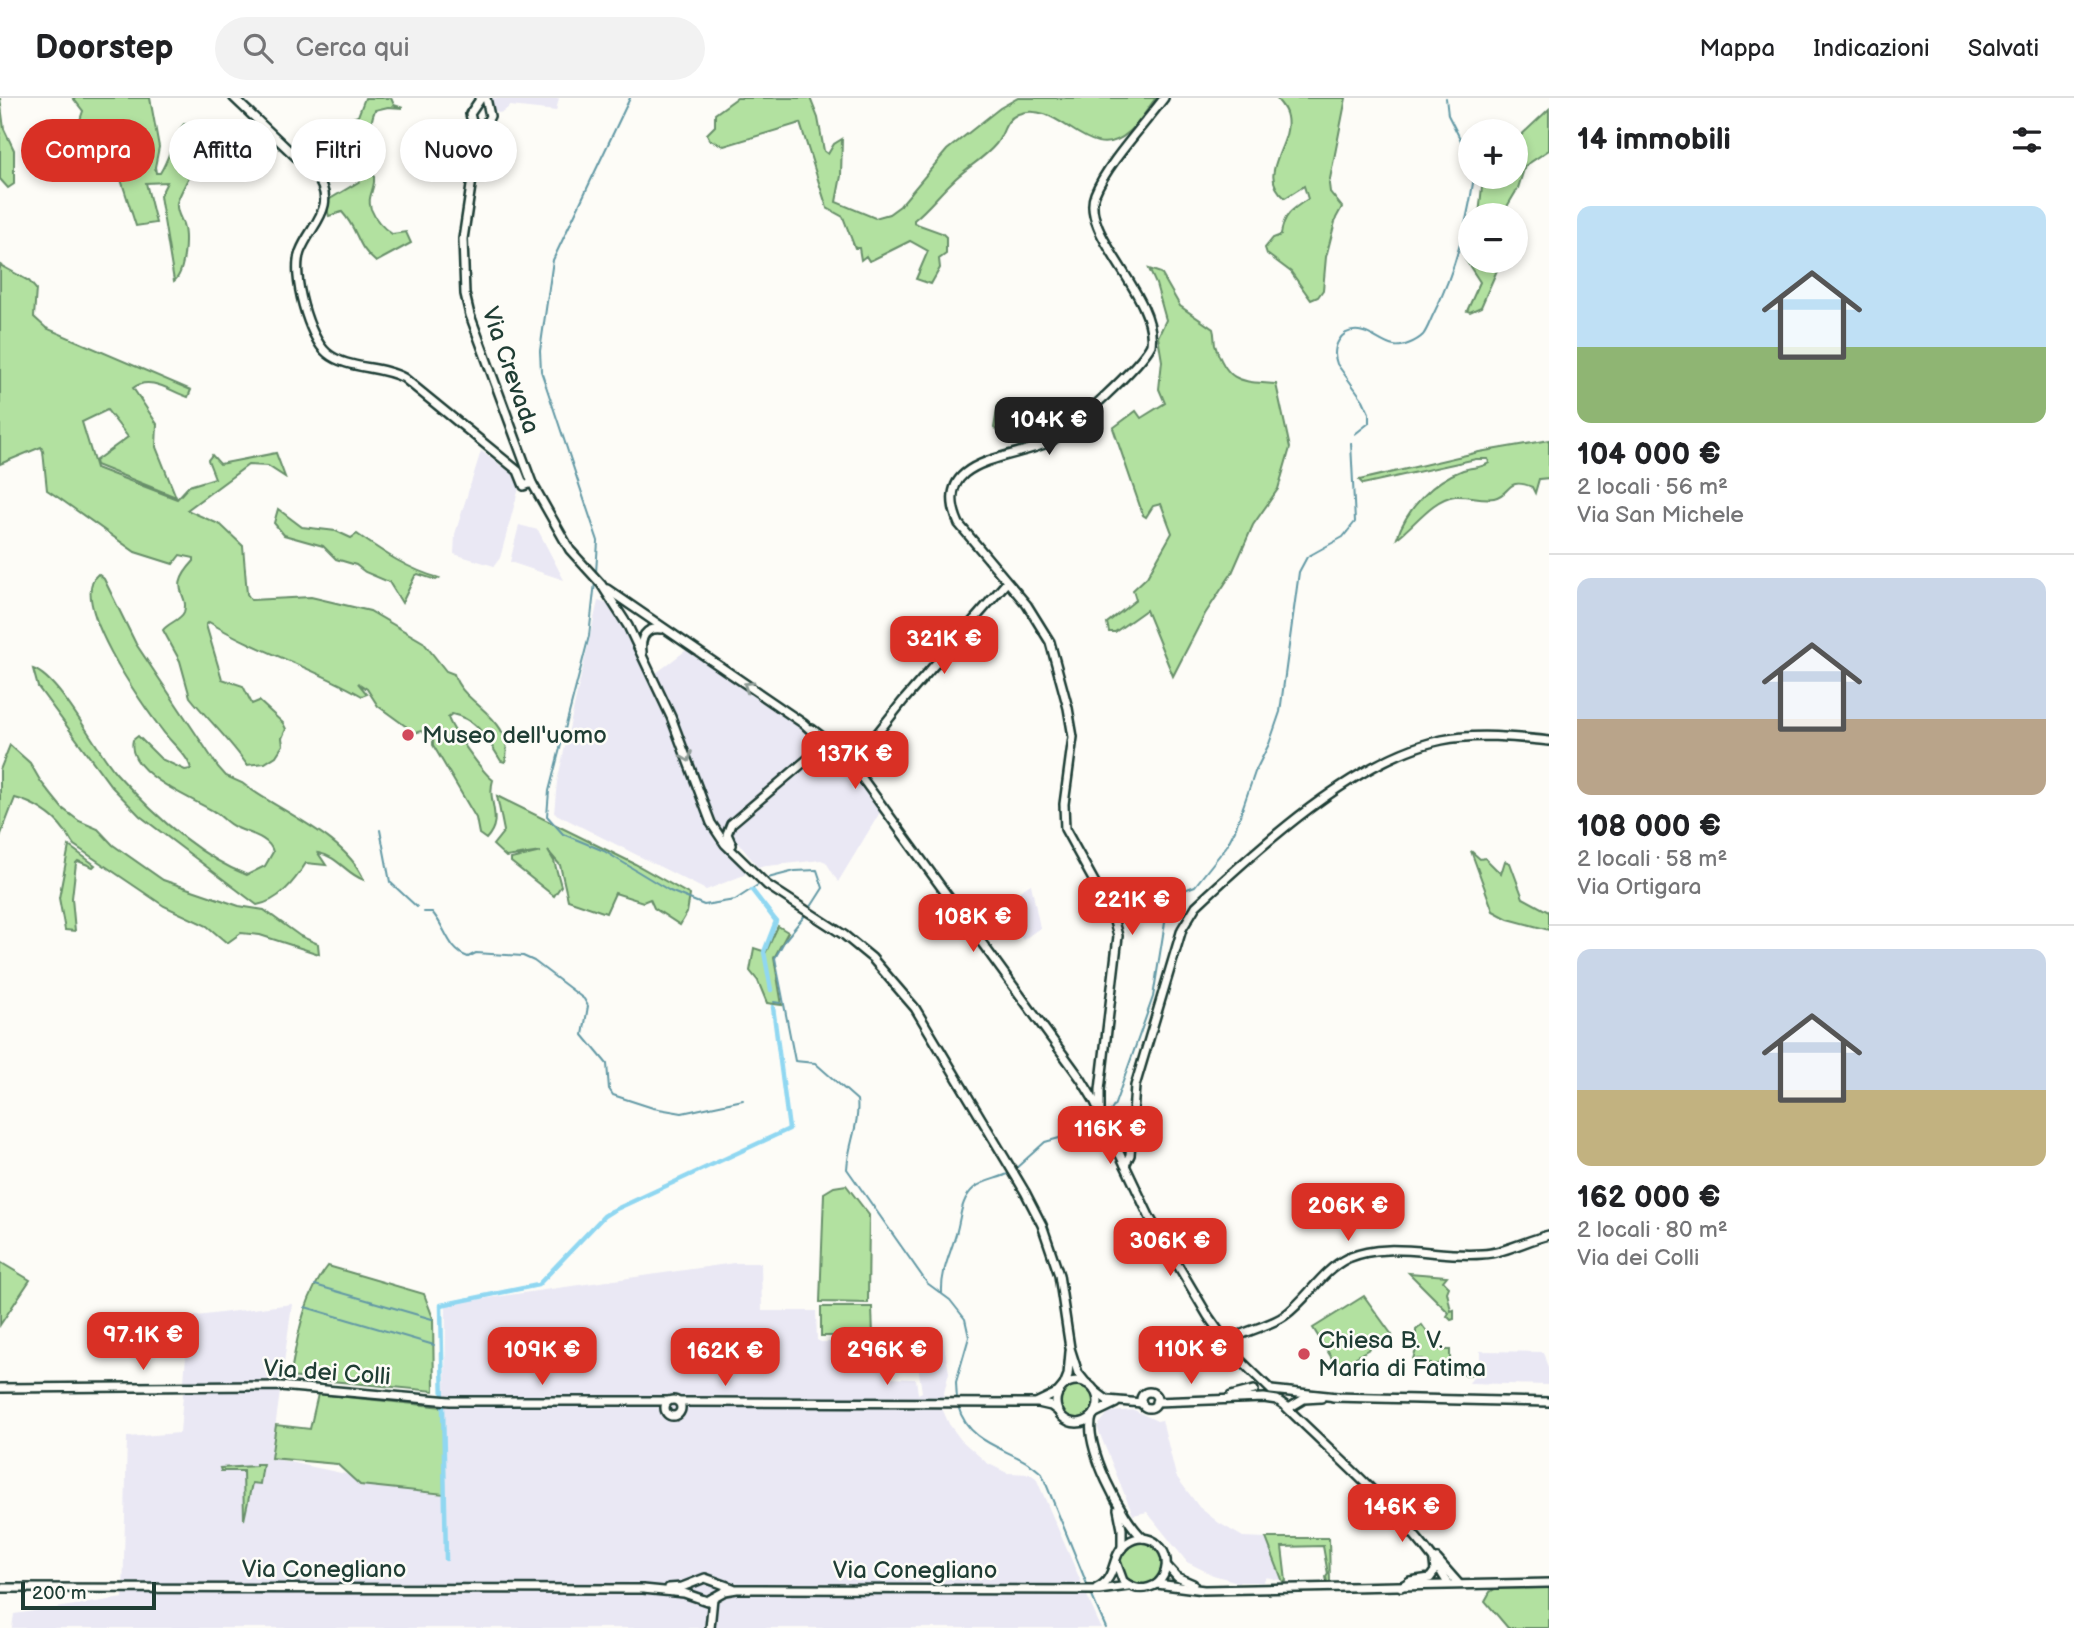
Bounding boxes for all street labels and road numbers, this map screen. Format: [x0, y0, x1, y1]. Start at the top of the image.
street label: Via Crevada [475, 303, 546, 437]
street label: Via dei Colli [262, 1354, 392, 1391]
street label: Via Conegliano [242, 1555, 406, 1584]
street label: Via Conegliano [833, 1556, 997, 1585]

